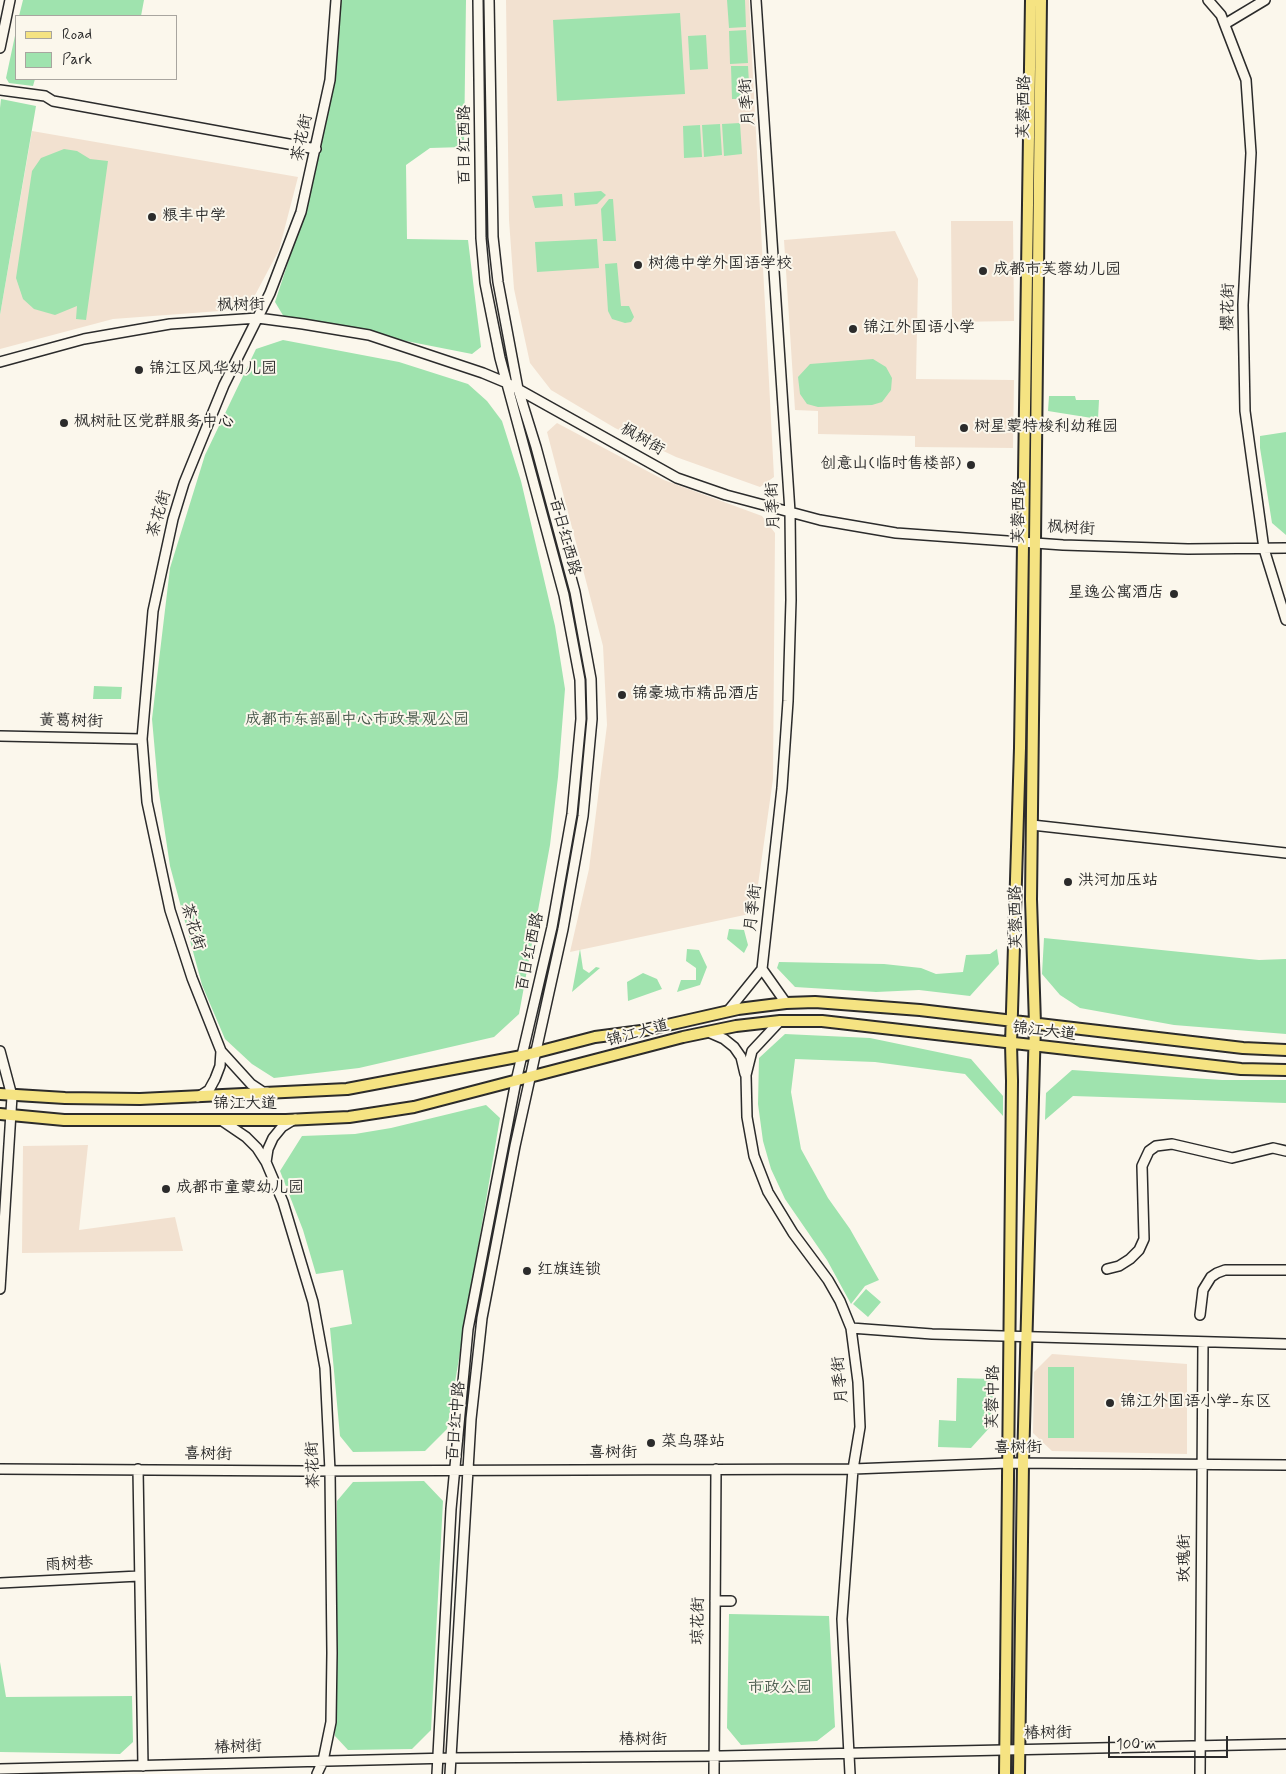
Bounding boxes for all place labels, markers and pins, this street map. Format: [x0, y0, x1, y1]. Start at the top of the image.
place label: 粮丰中学 [162, 207, 226, 227]
marker: 粮丰中学 [146, 211, 158, 223]
place label: 树德中学外国语学校 [648, 255, 792, 275]
marker: 树德中学外国语学校 [632, 259, 644, 271]
place label: 成都市芙蓉幼儿园 [993, 261, 1121, 281]
marker: 成都市芙蓉幼儿园 [977, 265, 989, 277]
place label: 锦江外国语小学 [863, 319, 975, 339]
marker: 锦江外国语小学 [847, 323, 859, 335]
place label: 锦江区风华幼儿园 [149, 360, 277, 380]
marker: 锦江区风华幼儿园 [133, 364, 145, 376]
place label: 枫树社区党群服务中心 [74, 413, 234, 433]
marker: 枫树社区党群服务中心 [58, 417, 70, 429]
place label: 树星蒙特梭利幼稚园 [974, 418, 1118, 438]
marker: 树星蒙特梭利幼稚园 [958, 422, 970, 434]
place label: 创意山(临时售楼部) [820, 455, 961, 475]
marker: 创意山(临时售楼部) [965, 459, 977, 471]
place label: 星逸公寓酒店 [1068, 584, 1164, 604]
marker: 星逸公寓酒店 [1168, 588, 1180, 600]
place label: 锦豪城市精品酒店 [632, 685, 760, 705]
marker: 锦豪城市精品酒店 [616, 689, 628, 701]
place label: 洪河加压站 [1078, 872, 1158, 892]
marker: 洪河加压站 [1062, 876, 1074, 888]
place label: 成都市童蒙幼儿园 [176, 1179, 304, 1199]
marker: 成都市童蒙幼儿园 [160, 1183, 172, 1195]
place label: 红旗连锁 [537, 1261, 601, 1281]
marker: 红旗连锁 [521, 1265, 533, 1277]
place label: 锦江外国语小学-东区 [1120, 1393, 1271, 1413]
marker: 锦江外国语小学-东区 [1104, 1397, 1116, 1409]
place label: 菜鸟驿站 [661, 1433, 725, 1453]
marker: 菜鸟驿站 [645, 1437, 657, 1449]

